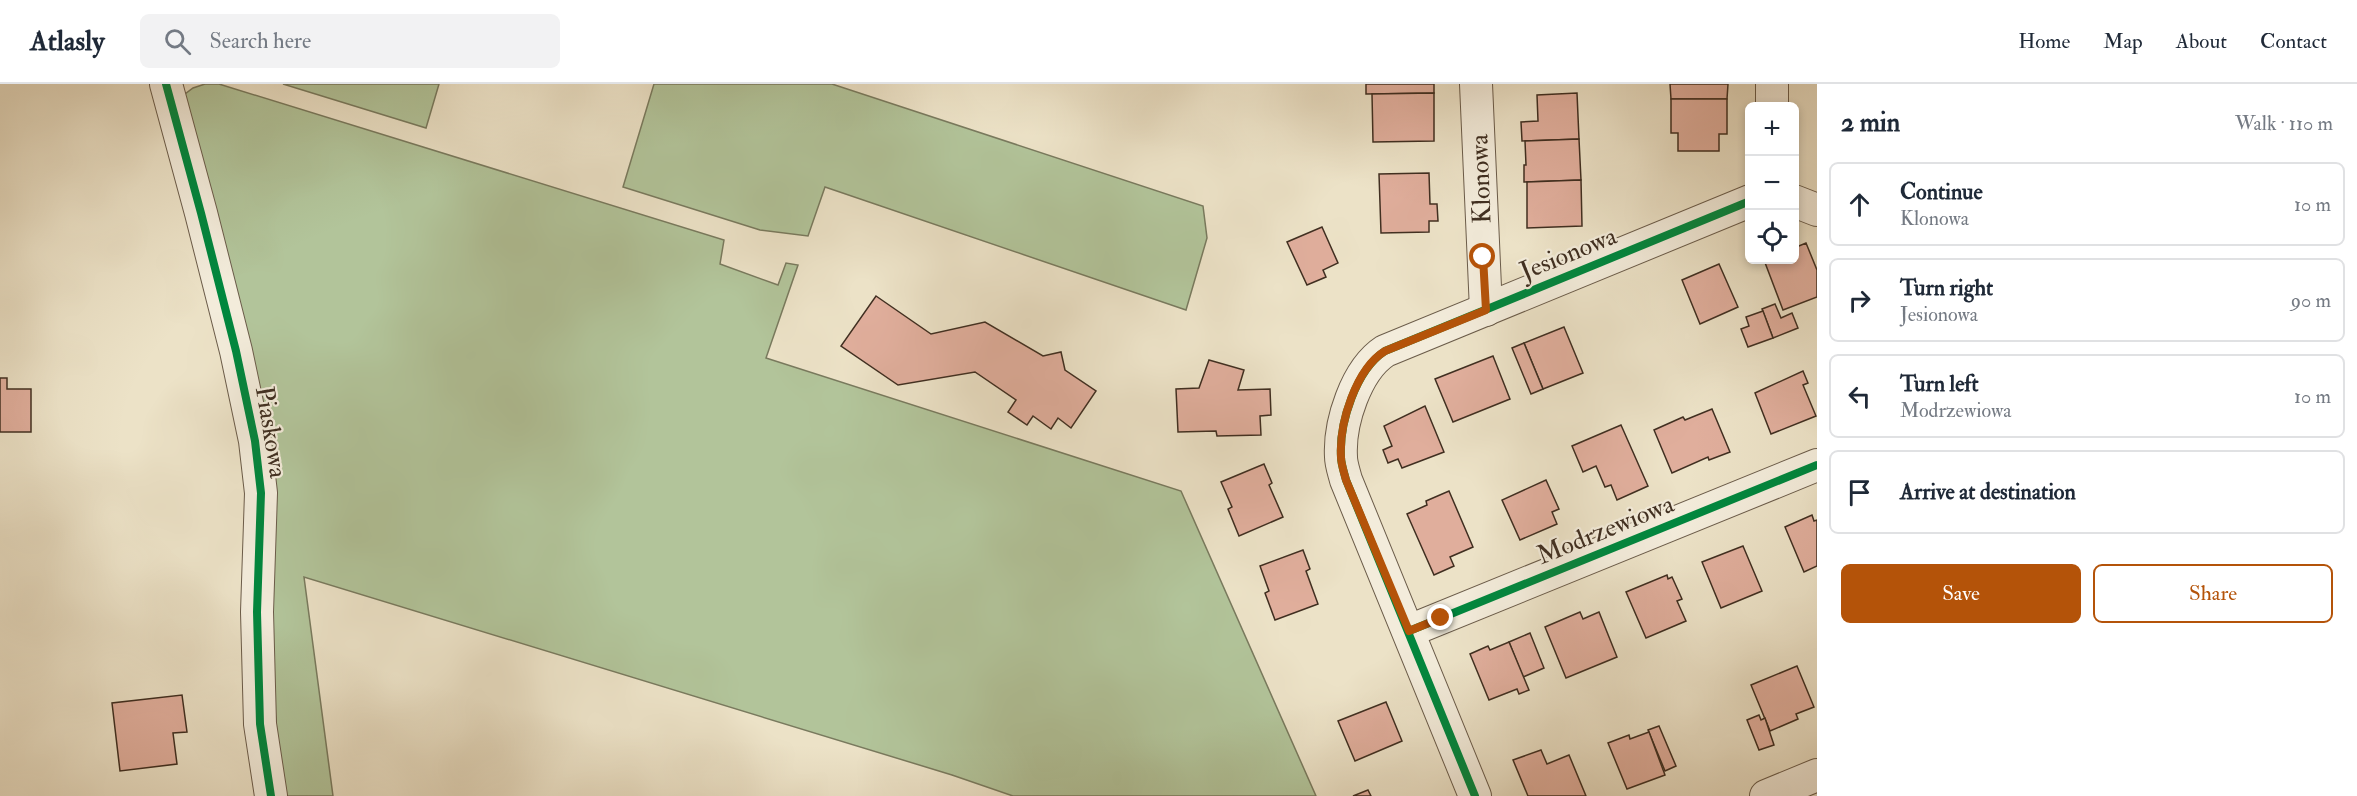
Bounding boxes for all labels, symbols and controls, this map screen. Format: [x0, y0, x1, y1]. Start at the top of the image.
search box [140, 14, 560, 68]
text: Atlasly [30, 24, 104, 59]
icon: search [161, 25, 194, 58]
text: Search here [209, 27, 311, 55]
text: Home [2018, 28, 2070, 55]
text: Map [2103, 28, 2143, 55]
text: About [2176, 28, 2227, 55]
text: Contact [2260, 28, 2327, 55]
map controls [1745, 102, 1799, 264]
button: + [1745, 102, 1799, 156]
text: 2 min [1841, 107, 1900, 139]
text: Walk · 110 m [2235, 111, 2333, 136]
street label: Klonowa [1463, 133, 1499, 224]
button: − [1745, 156, 1799, 210]
text: Continue [1900, 178, 1983, 206]
icon: ahead [1843, 188, 1876, 221]
text: 10 m [2294, 192, 2331, 217]
text: Klonowa [1900, 206, 1969, 231]
button: locate [1745, 210, 1799, 264]
street label: Jesionowa [1514, 220, 1622, 288]
route start [1469, 243, 1495, 269]
text: Turn right [1900, 274, 1993, 302]
icon: right [1843, 284, 1876, 317]
text: 90 m [2291, 288, 2331, 313]
text: Jesionowa [1900, 302, 1978, 327]
text: Turn left [1900, 370, 1979, 398]
icon: left [1843, 380, 1876, 413]
street label: Piaskowa [248, 384, 294, 481]
text: 10 m [2294, 384, 2331, 409]
text: Modrzewiowa [1900, 398, 2011, 423]
icon: arrive [1843, 476, 1876, 509]
text: Arrive at destination [1900, 478, 2076, 506]
street label: Modrzewiowa [1532, 488, 1679, 572]
button: Save [1841, 564, 2081, 623]
button: Share [2093, 564, 2333, 623]
route end [1427, 604, 1453, 630]

